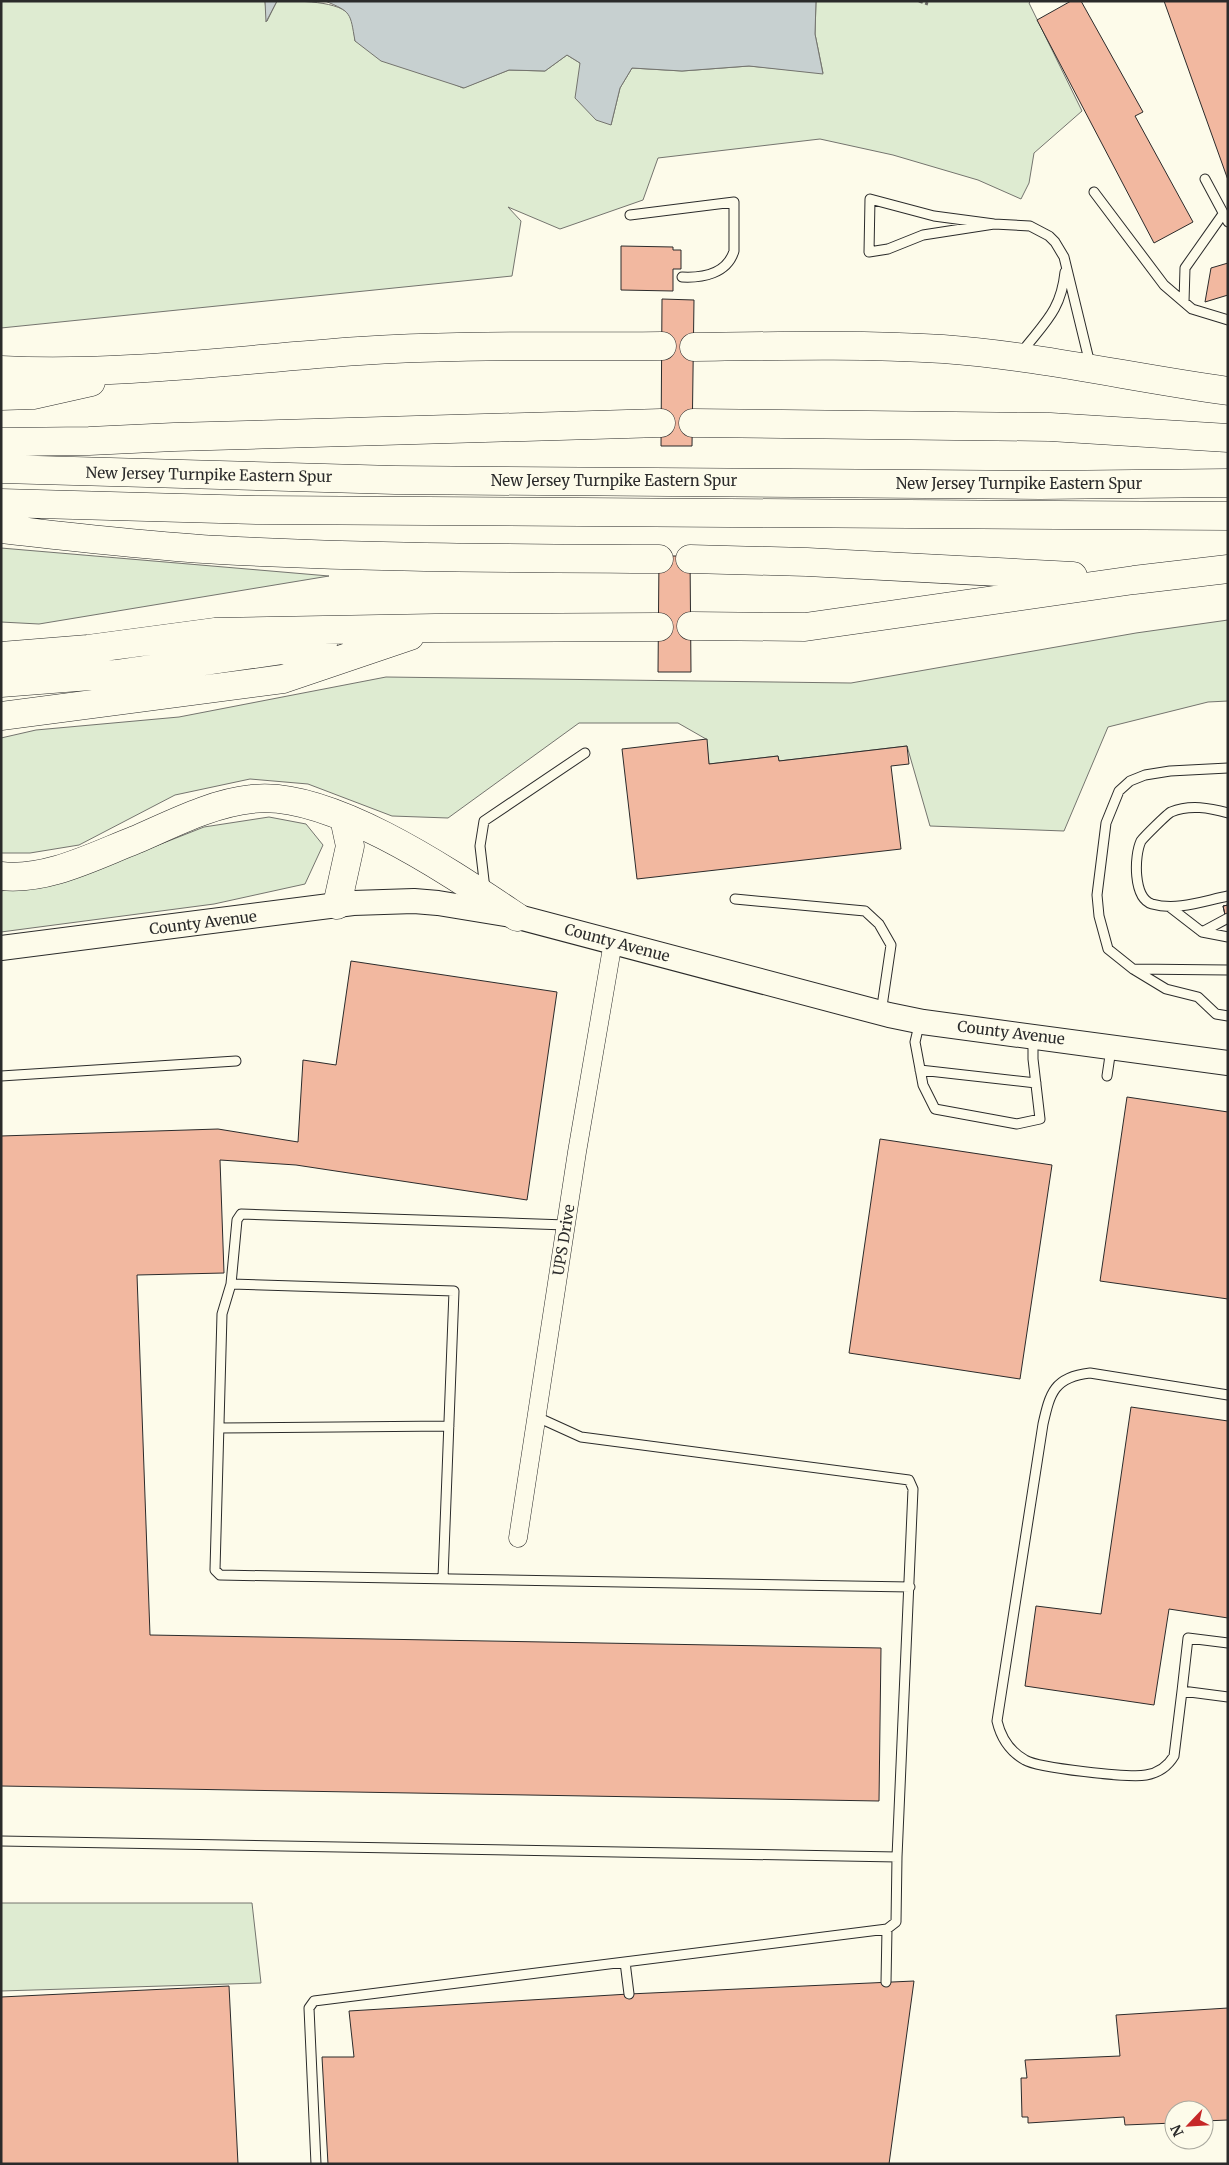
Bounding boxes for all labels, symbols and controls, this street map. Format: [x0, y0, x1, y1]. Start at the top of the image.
street label: New Jersey Turnpike Eastern Spur [86, 463, 333, 486]
street label: New Jersey Turnpike Eastern Spur [491, 471, 738, 490]
street label: New Jersey Turnpike Eastern Spur [896, 474, 1143, 493]
street label: County Avenue [148, 906, 258, 939]
street label: County Avenue [562, 919, 672, 966]
street label: County Avenue [956, 1016, 1066, 1049]
street label: UPS Drive [548, 1203, 579, 1277]
north arrow [1164, 2100, 1214, 2150]
text: N [1167, 2122, 1188, 2139]

